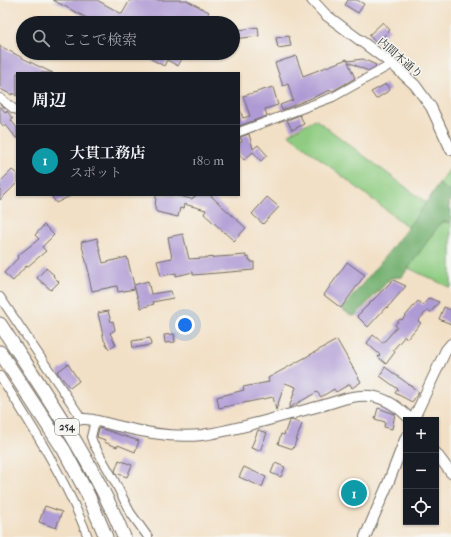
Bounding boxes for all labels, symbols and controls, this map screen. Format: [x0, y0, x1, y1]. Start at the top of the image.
search box [16, 16, 240, 60]
icon: search [30, 27, 52, 49]
text: ここで検索 [62, 31, 137, 49]
street label: 内間木通り [375, 35, 425, 81]
text: 周辺 [32, 90, 66, 110]
text: 大貫工務店 [70, 144, 145, 162]
text: 1 [43, 153, 47, 168]
text: 180 m [192, 153, 224, 168]
text: スポット [70, 165, 122, 180]
your location [175, 315, 195, 335]
map controls [403, 417, 439, 525]
button: + [403, 417, 439, 453]
road number: 254 [55, 419, 79, 435]
button: − [403, 453, 439, 489]
pin: 1 [341, 478, 367, 508]
button: locate [403, 489, 439, 525]

